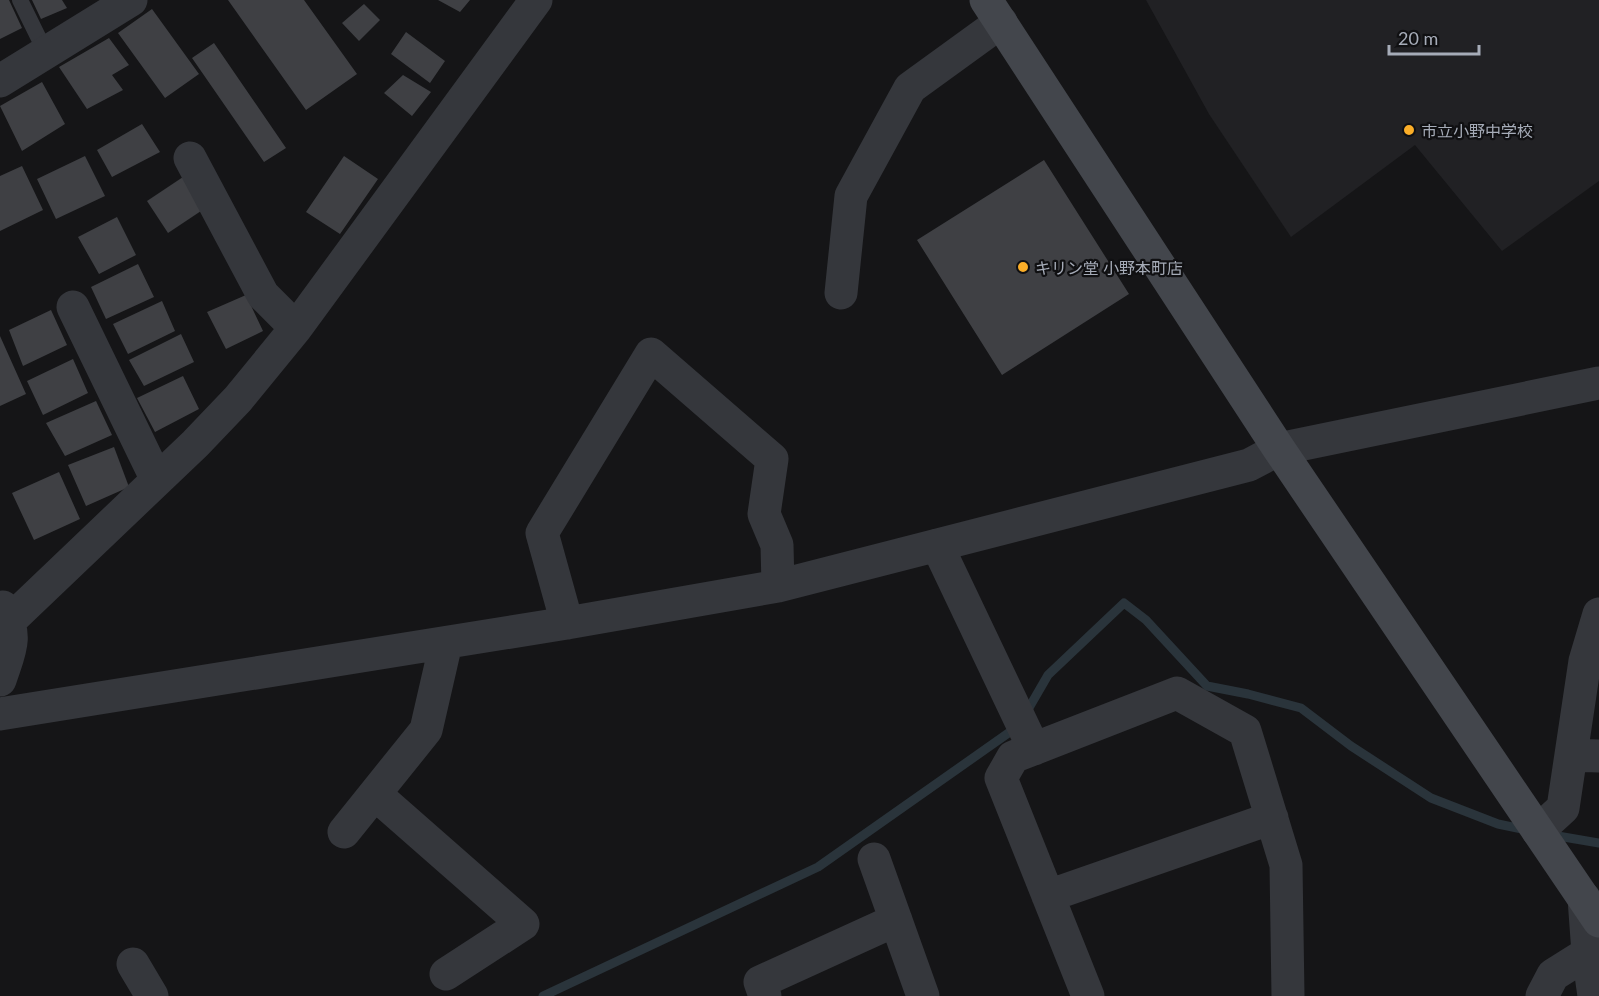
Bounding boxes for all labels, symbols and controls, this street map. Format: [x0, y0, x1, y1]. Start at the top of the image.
scale bar [1389, 18, 1479, 56]
text: 20 m [1398, 27, 1438, 49]
place label: 市立小野中学校 [1421, 121, 1533, 140]
marker: 市立小野中学校 [1402, 123, 1416, 137]
place label: キリン堂 小野本町店 [1035, 258, 1183, 277]
marker: キリン堂 小野本町店 [1016, 260, 1030, 274]

